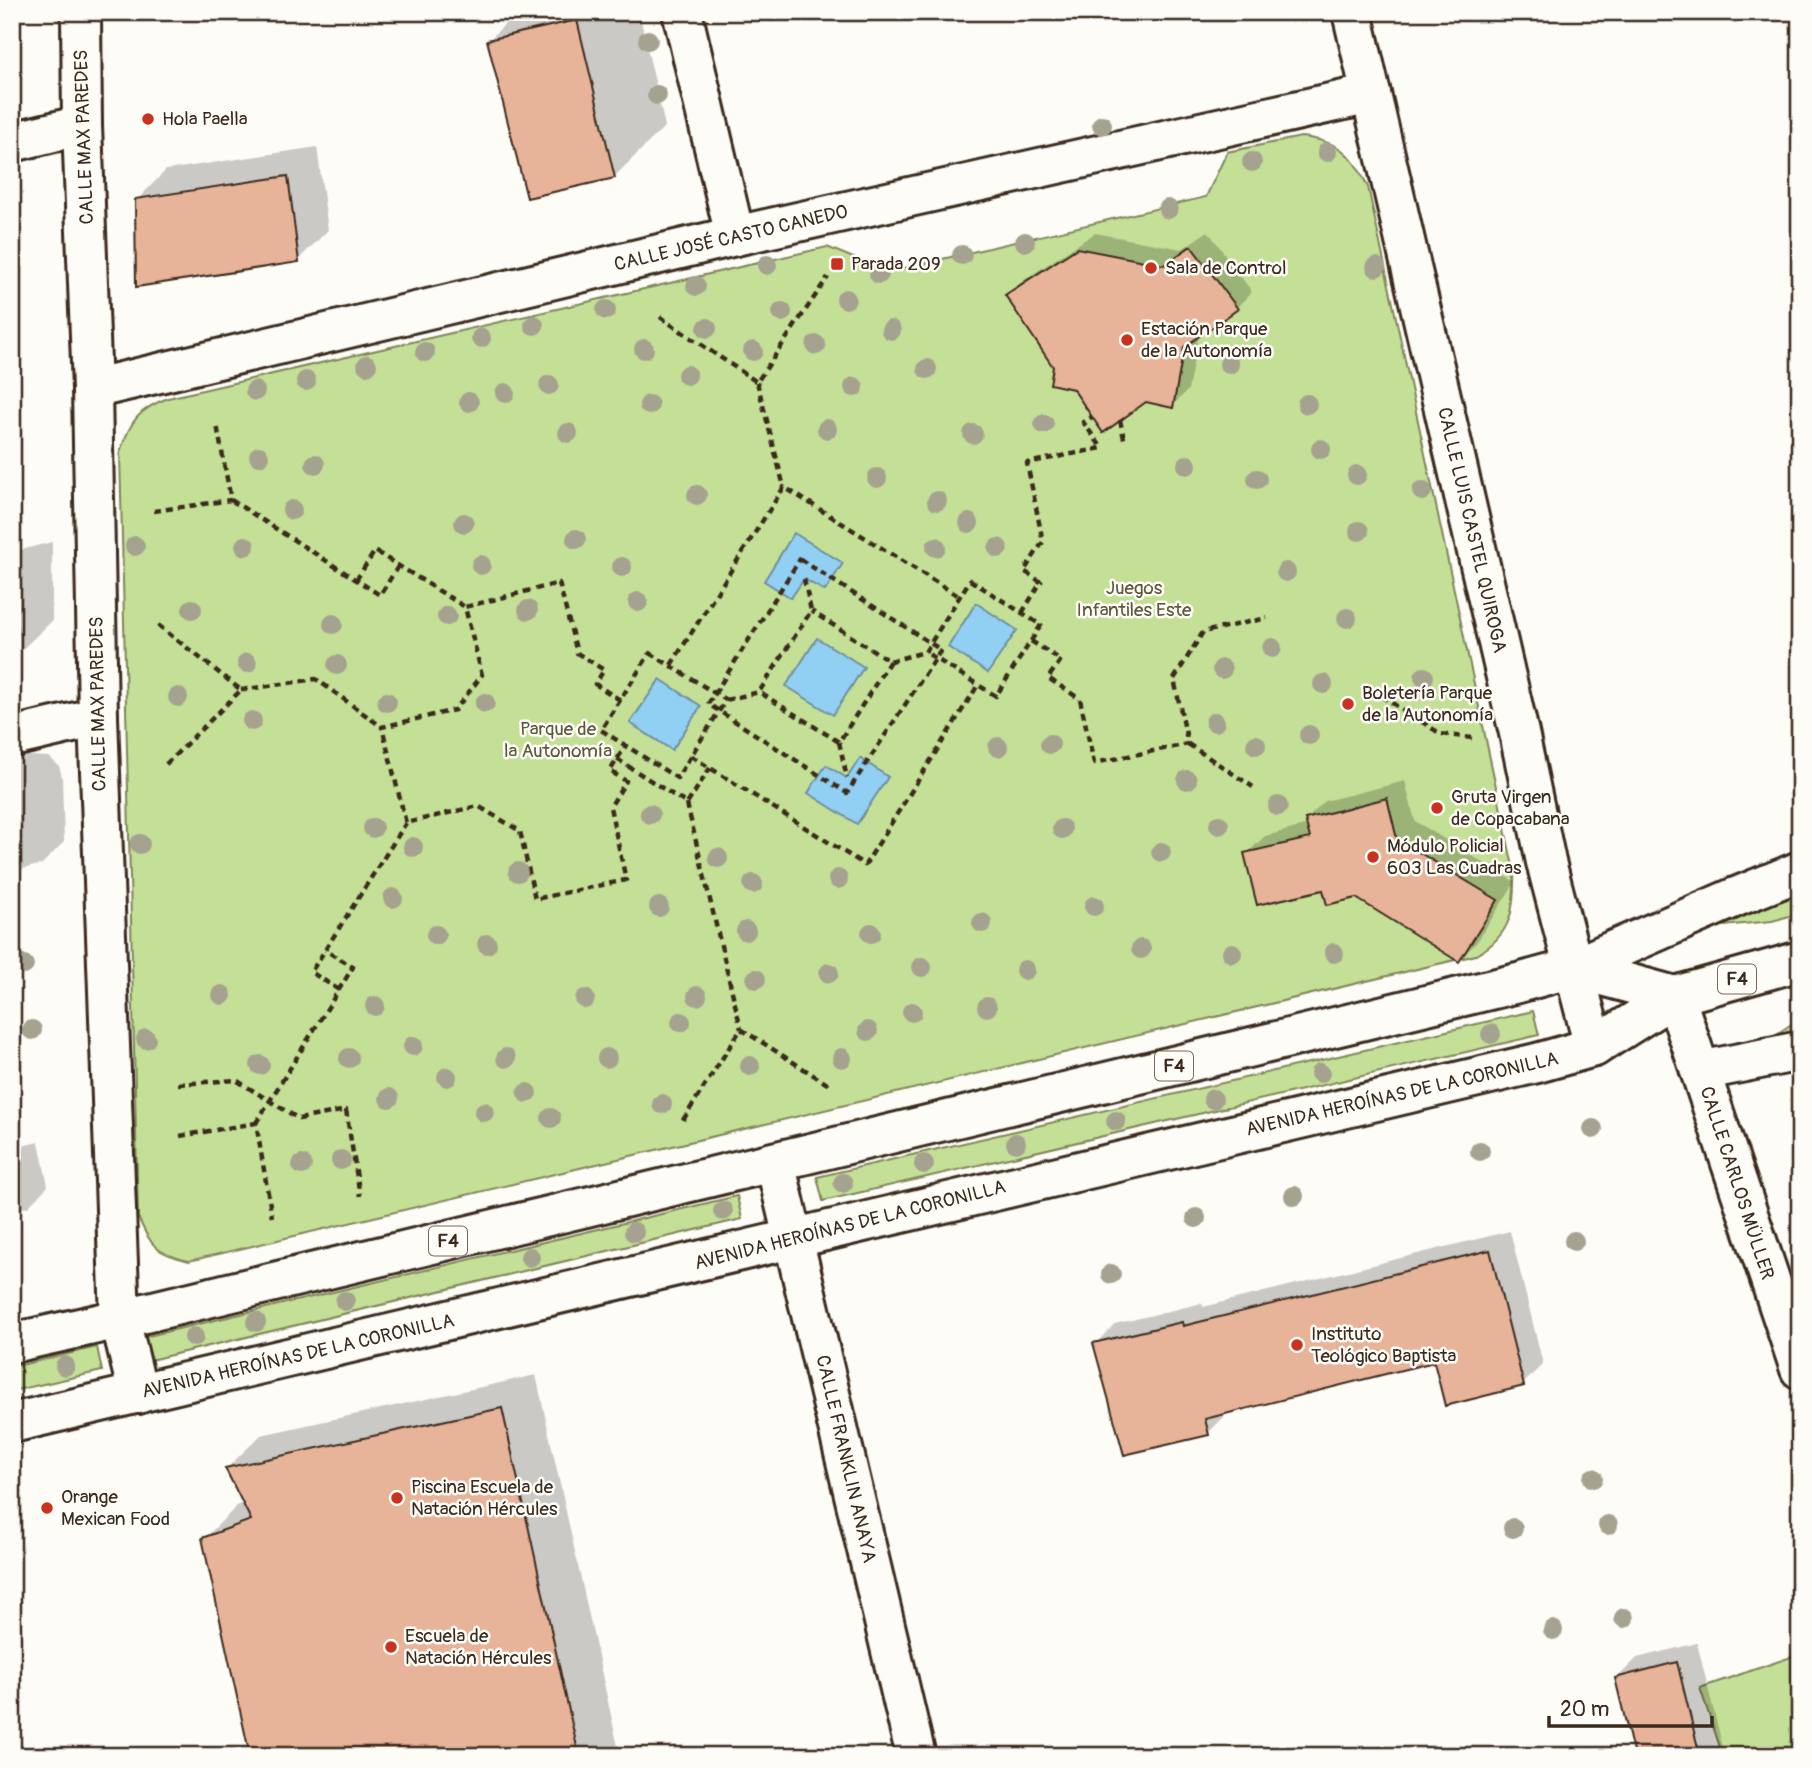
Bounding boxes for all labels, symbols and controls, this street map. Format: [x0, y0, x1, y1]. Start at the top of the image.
street label: CALLE MAX PAREDES [69, 49, 99, 225]
place label: Hola Paella [162, 107, 248, 131]
marker: Hola Paella [140, 111, 156, 127]
street label: CALLE JOSÉ CASTO CANEDO [612, 199, 850, 277]
place label: Parada 209 [851, 252, 941, 276]
marker: Parada 209 [829, 256, 845, 272]
place label: Sala de Control [1165, 256, 1286, 280]
marker: Sala de Control [1143, 260, 1159, 276]
place label: Estación Parque de la Autonomía [1141, 317, 1272, 363]
marker: Estación Parque de la Autonomía [1119, 332, 1135, 348]
street label: CALLE LUIS CASTEL QUIROGA [1432, 405, 1512, 655]
park label: Juegos Infantiles Este [1077, 576, 1192, 622]
street label: CALLE MAX PAREDES [84, 616, 112, 792]
place label: Boletería Parque de la Autonomía [1362, 681, 1493, 727]
marker: Boletería Parque de la Autonomía [1340, 696, 1356, 712]
park label: Parque de la Autonomía [504, 717, 612, 763]
place label: Gruta Virgen de Copacabana [1451, 785, 1570, 831]
marker: Gruta Virgen de Copacabana [1429, 800, 1445, 816]
place label: Módulo Policial 603 Las Cuadras [1387, 834, 1522, 880]
marker: Módulo Policial 603 Las Cuadras [1365, 849, 1381, 865]
road number: F4 [1718, 964, 1756, 994]
street label: AVENIDA HEROÍNAS DE LA CORONILLA [1243, 1046, 1561, 1142]
road number: F4 [1155, 1051, 1193, 1080]
street label: CALLE CARLOS MÜLLER [1694, 1083, 1780, 1283]
street label: AVENIDA HEROÍNAS DE LA CORONILLA [692, 1175, 1008, 1275]
road number: F4 [429, 1226, 467, 1256]
street label: AVENIDA HEROÍNAS DE LA CORONILLA [139, 1308, 457, 1404]
place label: Instituto Teológico Baptista [1311, 1322, 1457, 1368]
marker: Instituto Teológico Baptista [1289, 1337, 1305, 1353]
street label: CALLE FRANKLIN ANAYA [810, 1353, 882, 1565]
place label: Piscina Escuela de Natación Hércules [411, 1475, 558, 1521]
place label: Orange Mexican Food [61, 1485, 170, 1531]
marker: Piscina Escuela de Natación Hércules [389, 1490, 405, 1506]
marker: Orange Mexican Food [39, 1500, 55, 1516]
place label: Escuela de Natación Hércules [405, 1624, 552, 1670]
marker: Escuela de Natación Hércules [383, 1639, 399, 1655]
scale bar [1549, 1684, 1712, 1728]
text: 20 m [1560, 1696, 1609, 1723]

